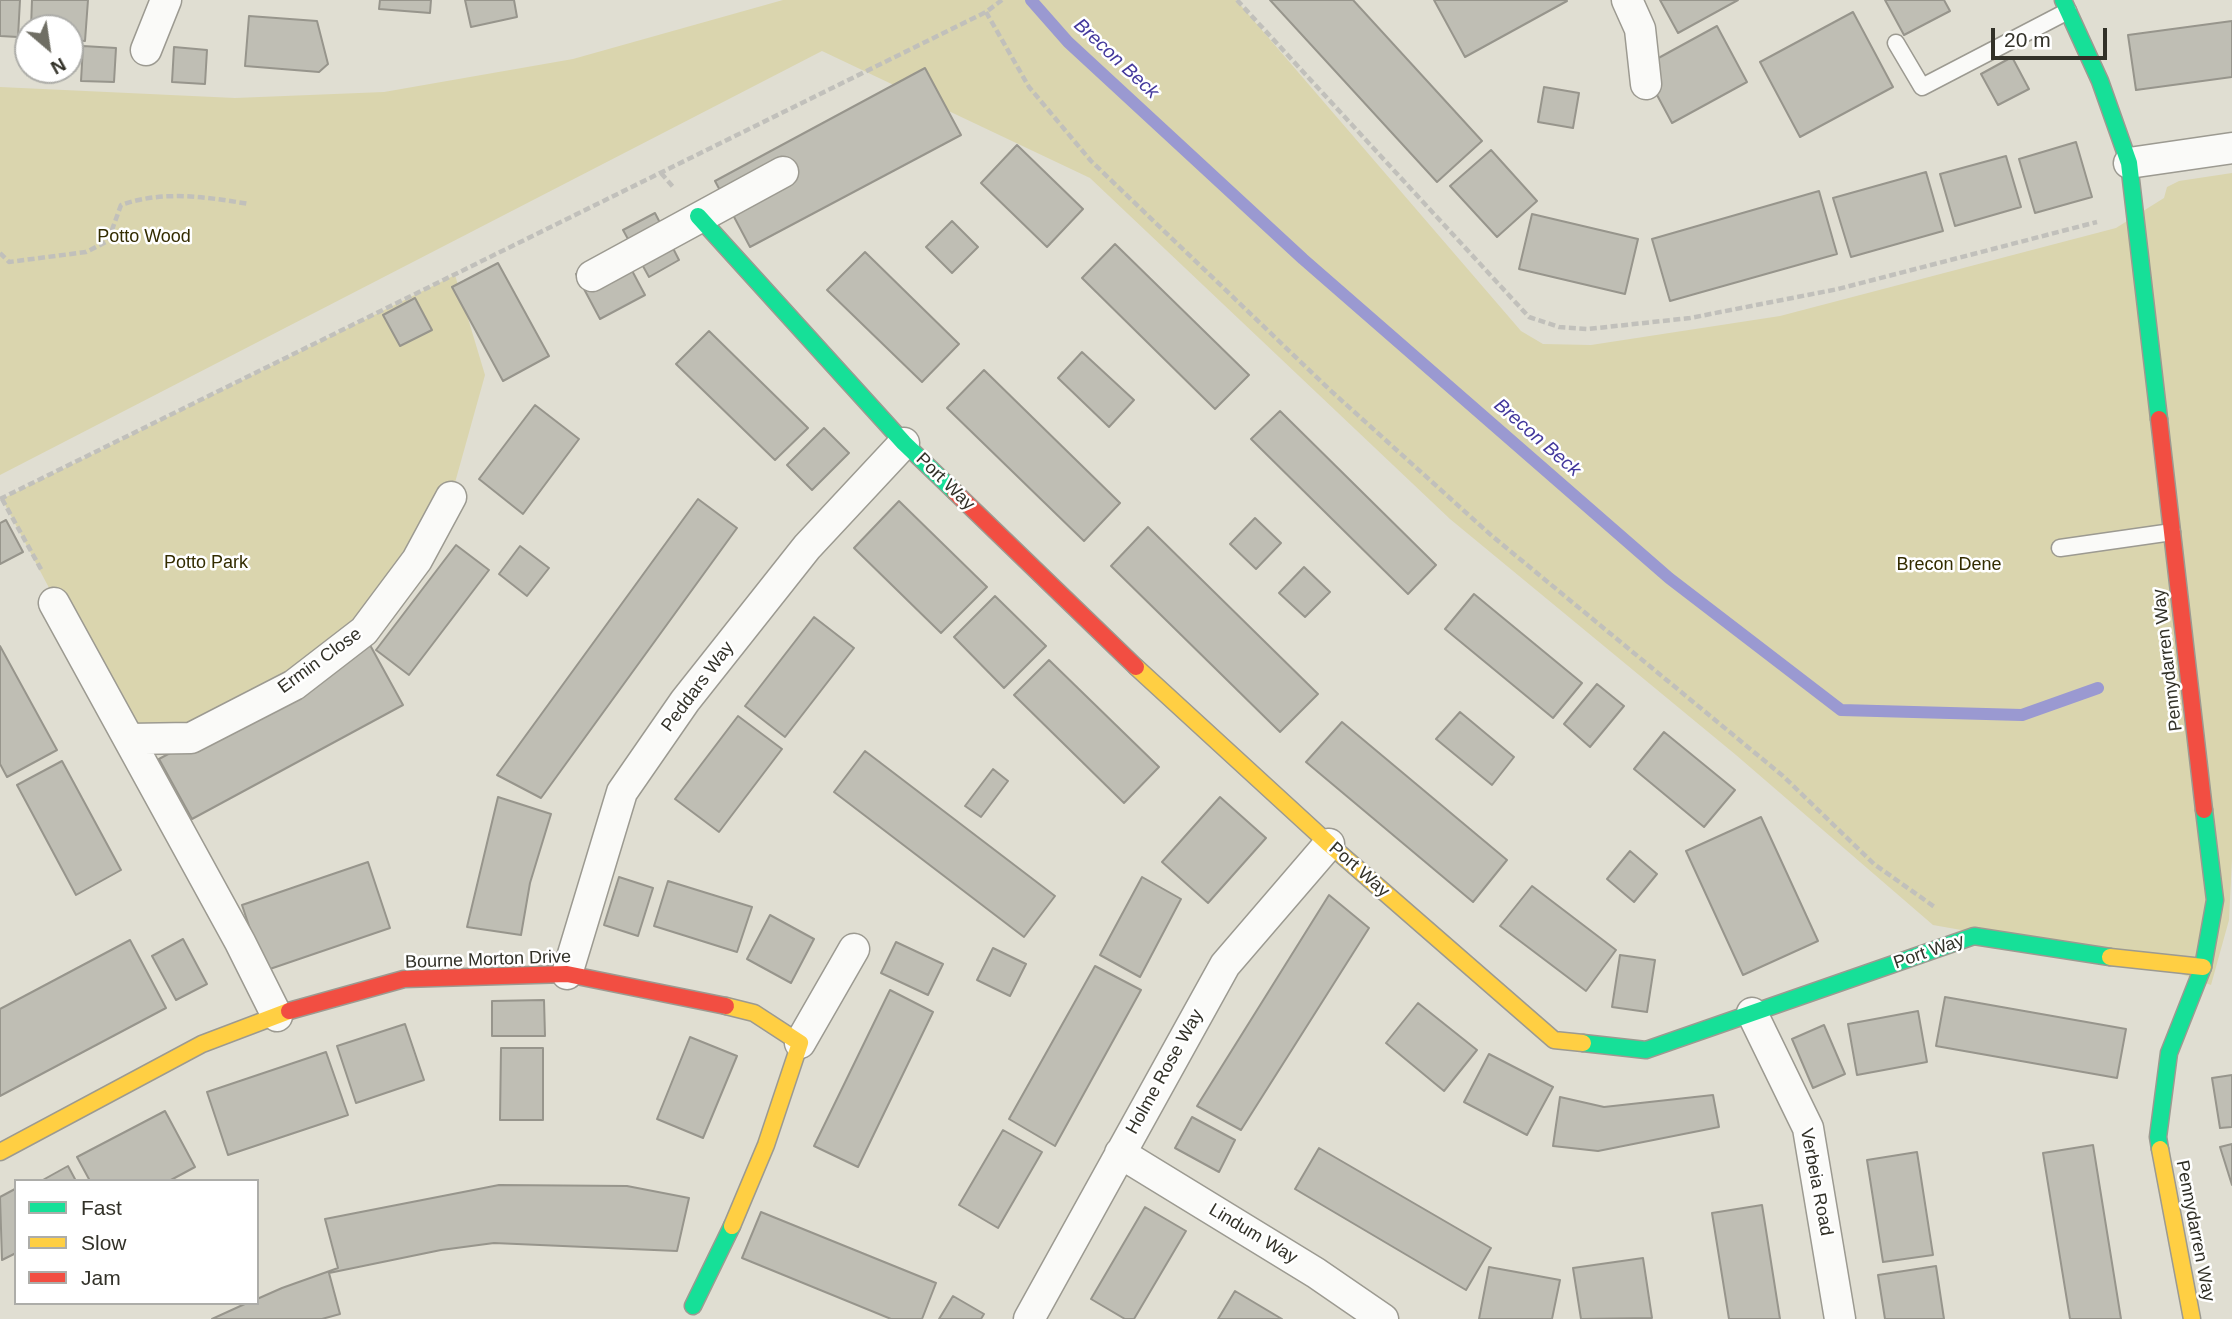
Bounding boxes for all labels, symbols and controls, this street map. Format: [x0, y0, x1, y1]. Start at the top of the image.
north arrow [14, 14, 84, 84]
water label: Brecon Beck [1069, 14, 1163, 104]
scale bar [1994, 14, 2110, 58]
text: 20 m [2004, 28, 2051, 51]
text: N [47, 54, 70, 79]
park label: Potto Wood [97, 226, 191, 248]
water label: Brecon Beck [1489, 394, 1585, 482]
street label: Port Way [911, 449, 979, 515]
park label: Potto Park [164, 552, 248, 574]
park label: Brecon Dene [1896, 554, 2002, 576]
street label: Pennydarren Way [2149, 588, 2187, 732]
street label: Ermin Close [274, 623, 366, 699]
street label: Peddars Way [657, 638, 739, 736]
street label: Port Way [1324, 838, 1394, 902]
street label: Port Way [1891, 930, 1967, 974]
street label: Bourne Morton Drive [405, 946, 571, 974]
street label: Holme Rose Way [1122, 1006, 1208, 1138]
street label: Verbeia Road [1795, 1126, 1837, 1238]
street label: Pennydarren Way [2171, 1159, 2219, 1303]
legend [14, 1179, 259, 1305]
text: Fast [81, 1196, 122, 1219]
street label: Lindum Way [1205, 1199, 1301, 1269]
text: Slow [81, 1231, 127, 1254]
text: Jam [81, 1266, 121, 1289]

